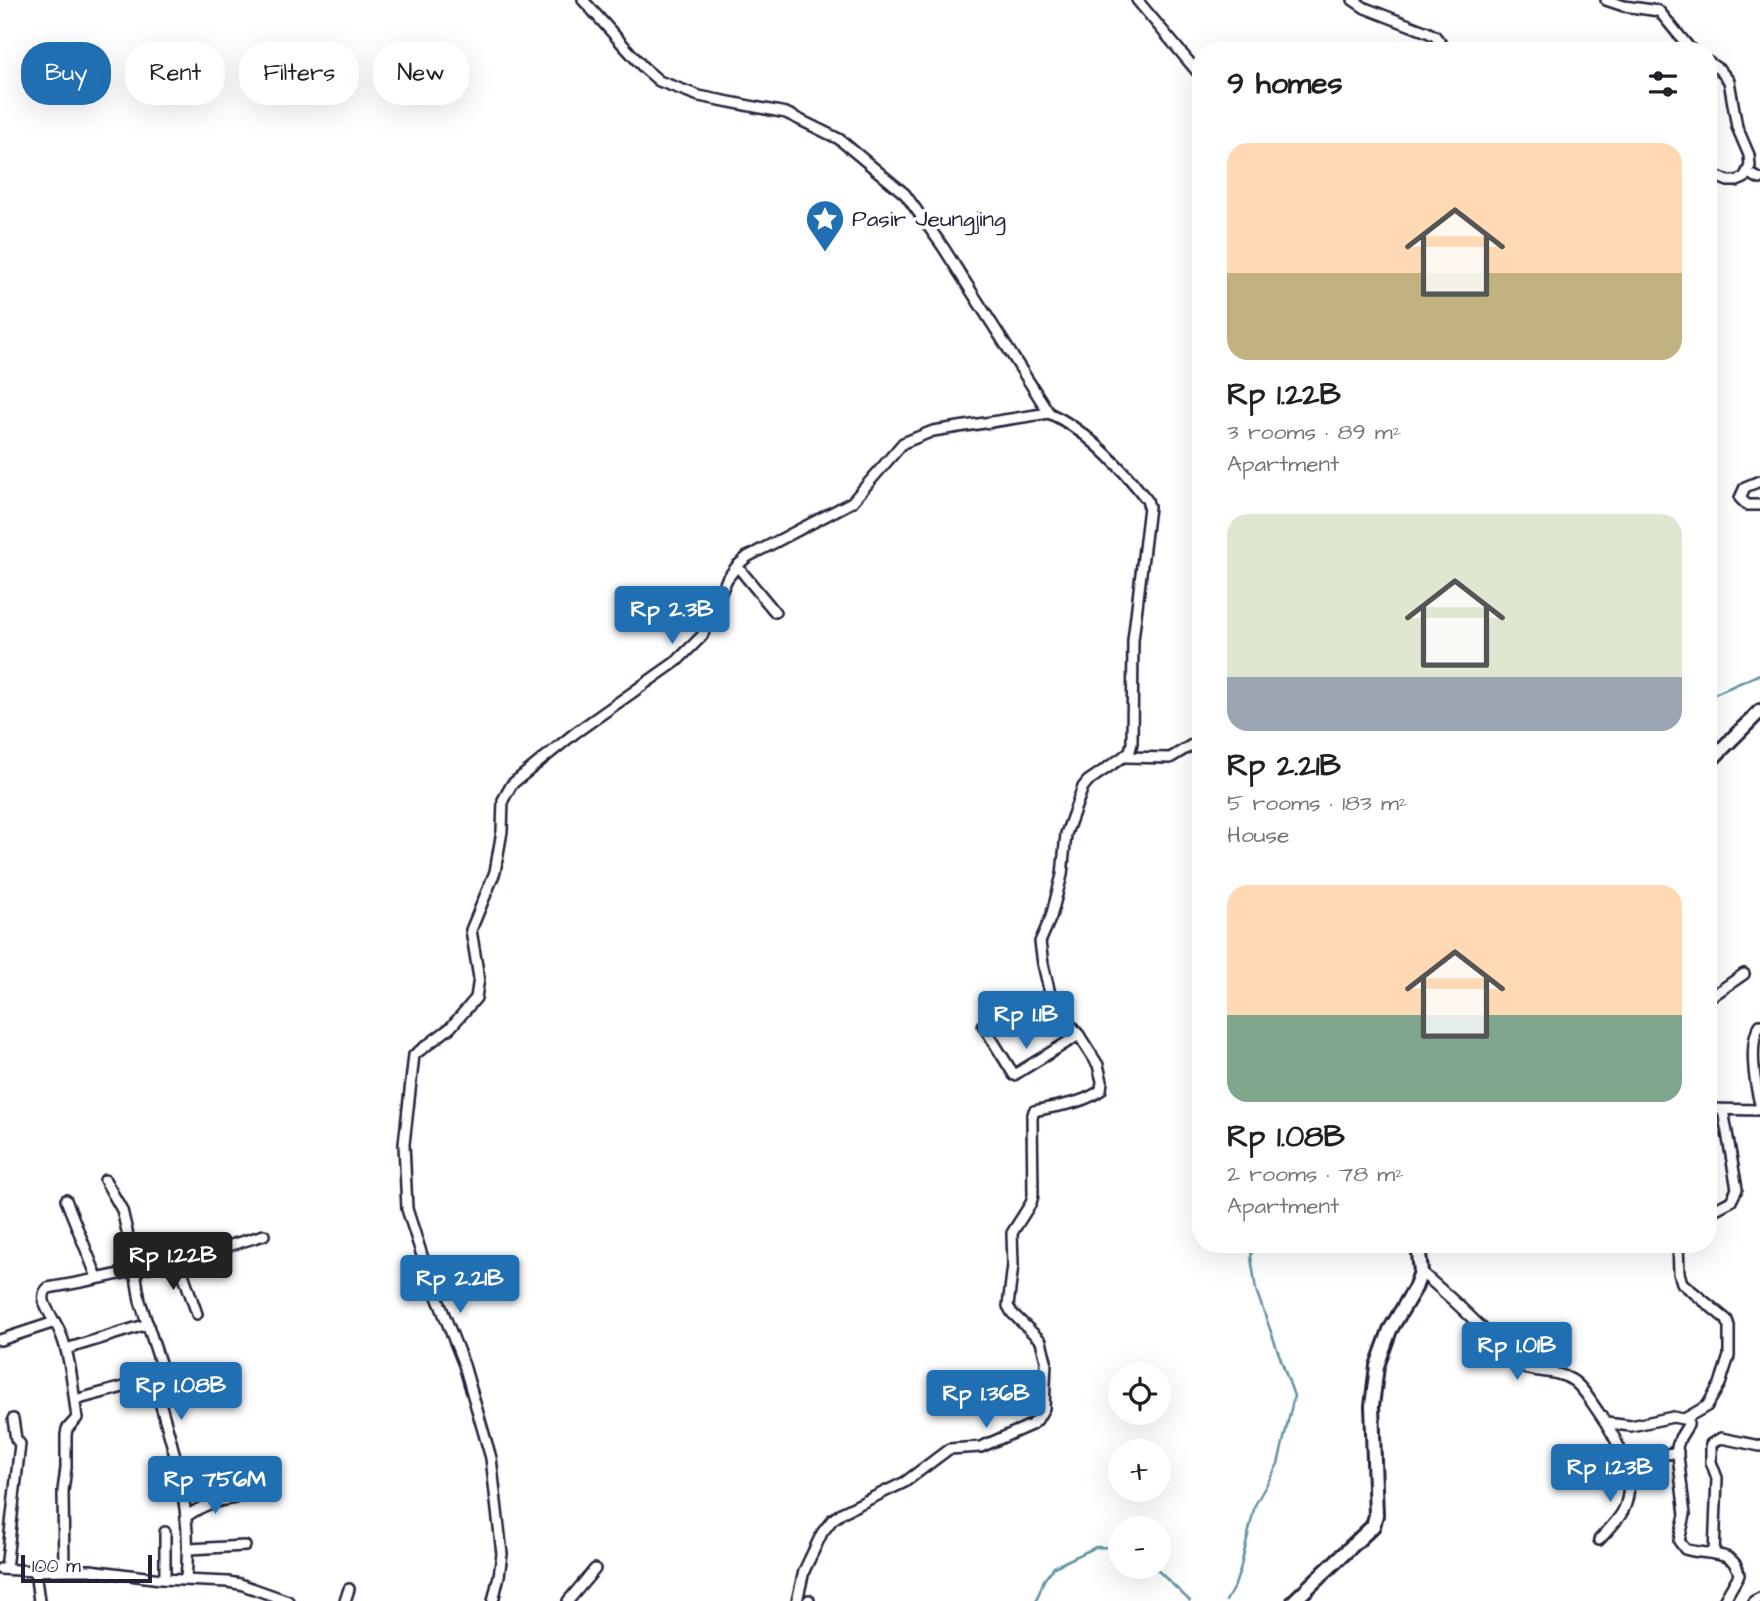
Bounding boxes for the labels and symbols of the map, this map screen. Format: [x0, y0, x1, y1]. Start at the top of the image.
place icon: Pasir Jeungjing [804, 198, 846, 253]
place label: Pasir Jeungjing [852, 203, 1006, 236]
pin: Rp 2.3B [607, 586, 737, 646]
pin: Rp 1.1B [961, 992, 1091, 1051]
pin: Rp 1.22B [101, 1232, 245, 1292]
pin: Rp 2.21B [388, 1256, 532, 1315]
pin: Rp 1.01B [1445, 1322, 1589, 1382]
pin: Rp 1.08B [109, 1362, 253, 1422]
pin: Rp 1.36B [914, 1370, 1058, 1430]
pin: Rp 1.23B [1538, 1444, 1682, 1504]
pin: Rp 756M [150, 1456, 280, 1516]
scale bar [21, 1552, 152, 1584]

